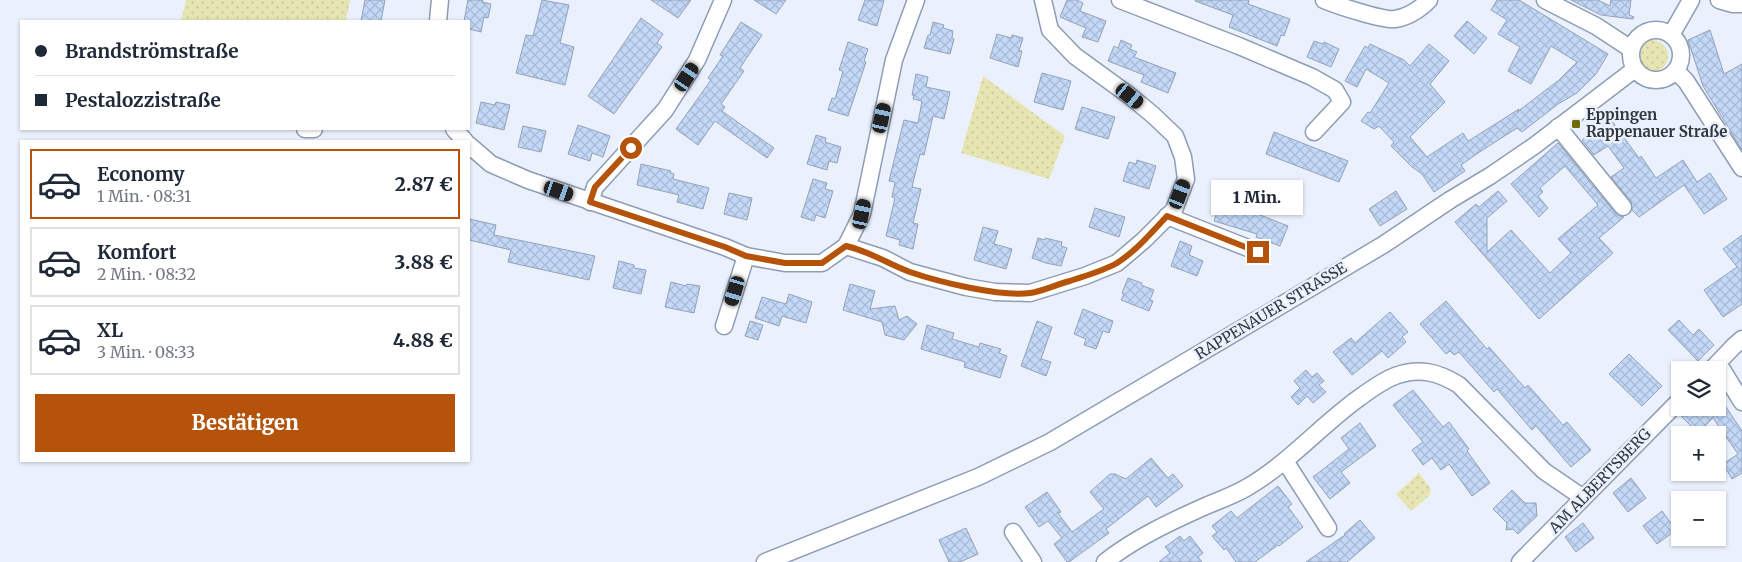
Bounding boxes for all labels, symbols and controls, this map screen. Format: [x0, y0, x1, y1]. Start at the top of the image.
text: Brandströmstraße [65, 39, 238, 63]
car [672, 60, 701, 94]
car [1113, 81, 1146, 111]
text: Pestalozzistraße [65, 88, 221, 112]
car [871, 102, 892, 134]
place label: Eppingen Rappenauer Straße [1586, 105, 1727, 141]
marker: Eppingen Rappenauer Straße [1570, 118, 1582, 130]
route start [620, 137, 642, 159]
icon: car [37, 162, 82, 207]
text: Economy [97, 162, 185, 186]
text: 2.87 € [395, 172, 453, 196]
car [1167, 177, 1192, 211]
car [542, 179, 575, 203]
callout: 1 Min. [1212, 180, 1304, 214]
text: 1 Min. · 08:31 [97, 186, 191, 206]
text: 1 Min. [1233, 187, 1281, 207]
car [851, 198, 872, 230]
icon: car [37, 240, 82, 285]
text: Komfort [97, 240, 176, 264]
route end [1247, 241, 1269, 263]
text: 3.88 € [394, 250, 453, 274]
street label: RAPPENAUER STRASSE [1191, 257, 1350, 363]
text: 2 Min. · 08:32 [97, 264, 196, 284]
car [723, 274, 746, 308]
icon: car [37, 318, 82, 363]
text: XL [97, 318, 123, 342]
text: 4.88 € [393, 328, 453, 352]
text: 3 Min. · 08:33 [97, 342, 195, 362]
map controls [1671, 361, 1726, 546]
button: layers [1671, 361, 1726, 416]
button: Bestätigen [35, 394, 455, 452]
street label: AM ALBERTSBERG [1544, 424, 1655, 538]
button: + [1671, 426, 1726, 481]
button: − [1671, 491, 1726, 546]

